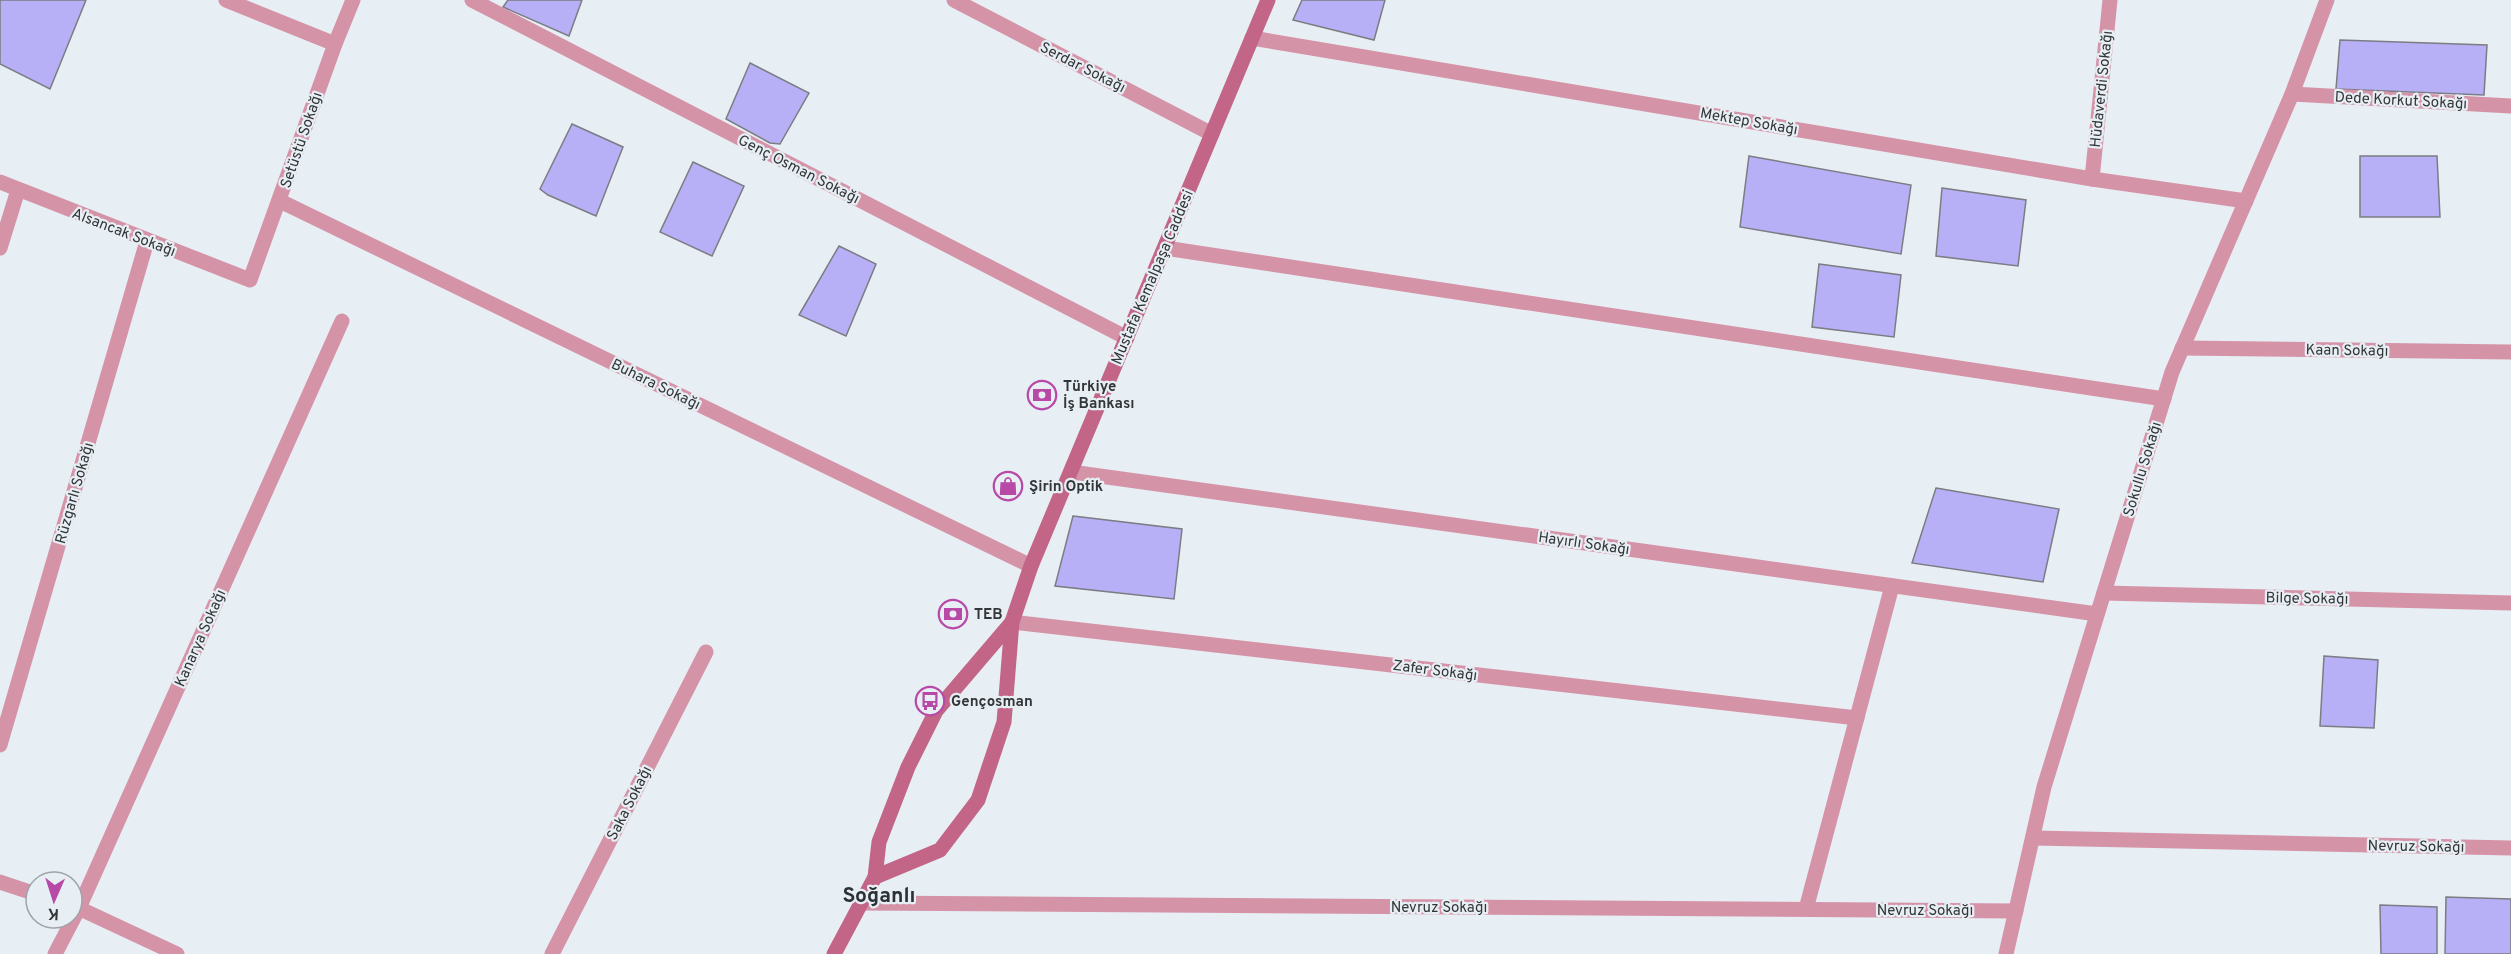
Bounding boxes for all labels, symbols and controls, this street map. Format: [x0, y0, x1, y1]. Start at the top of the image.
street label: Hüdaverdi Sokağı [2087, 30, 2118, 149]
street label: Serdar Sokağı [1036, 39, 1128, 98]
street label: Dede Korkut Sokağı [2334, 89, 2468, 114]
street label: Setüstü Sokağı [277, 90, 328, 191]
street label: Mektep Sokağı [1698, 105, 1799, 140]
street label: Genç Osman Sokağı [734, 131, 862, 209]
street label: Mustafa Kemalpaşa Caddesi [1108, 187, 1199, 368]
street label: Alsancak Sokağı [69, 205, 178, 262]
street label: Kaan Sokağı [2305, 341, 2389, 362]
street label: Buhara Sokağı [608, 356, 703, 415]
place label: Türkiye İş Bankası [1063, 378, 1135, 414]
bank icon: Türkiye İş Bankası [1026, 379, 1058, 411]
street label: Sokullu Sokağı [2120, 420, 2167, 519]
street label: Rüzgarlı Sokağı [52, 441, 99, 546]
shop icon: Şirin Optik [992, 470, 1024, 502]
place label: Şirin Optik [1029, 478, 1103, 497]
street label: Hayırlı Sokağı [1537, 529, 1631, 560]
street label: Kanarya Sokağı [171, 587, 231, 690]
street label: Bilge Sokağı [2265, 589, 2348, 610]
bank icon: TEB [937, 598, 969, 630]
place label: TEB [974, 606, 1003, 625]
street label: Zafer Sokağı [1391, 657, 1478, 686]
bus stop icon: Gençosman [914, 685, 946, 717]
place label: Gençosman [951, 693, 1033, 712]
street label: Saka Sokağı [603, 763, 657, 844]
street label: Nevruz Sokağı [2368, 837, 2464, 858]
north arrow [24, 870, 84, 930]
district label: Soğanlı [842, 883, 916, 910]
street label: Nevruz Sokağı [1391, 899, 1487, 918]
street label: Nevruz Sokağı [1877, 902, 1973, 921]
text: K [47, 903, 59, 923]

